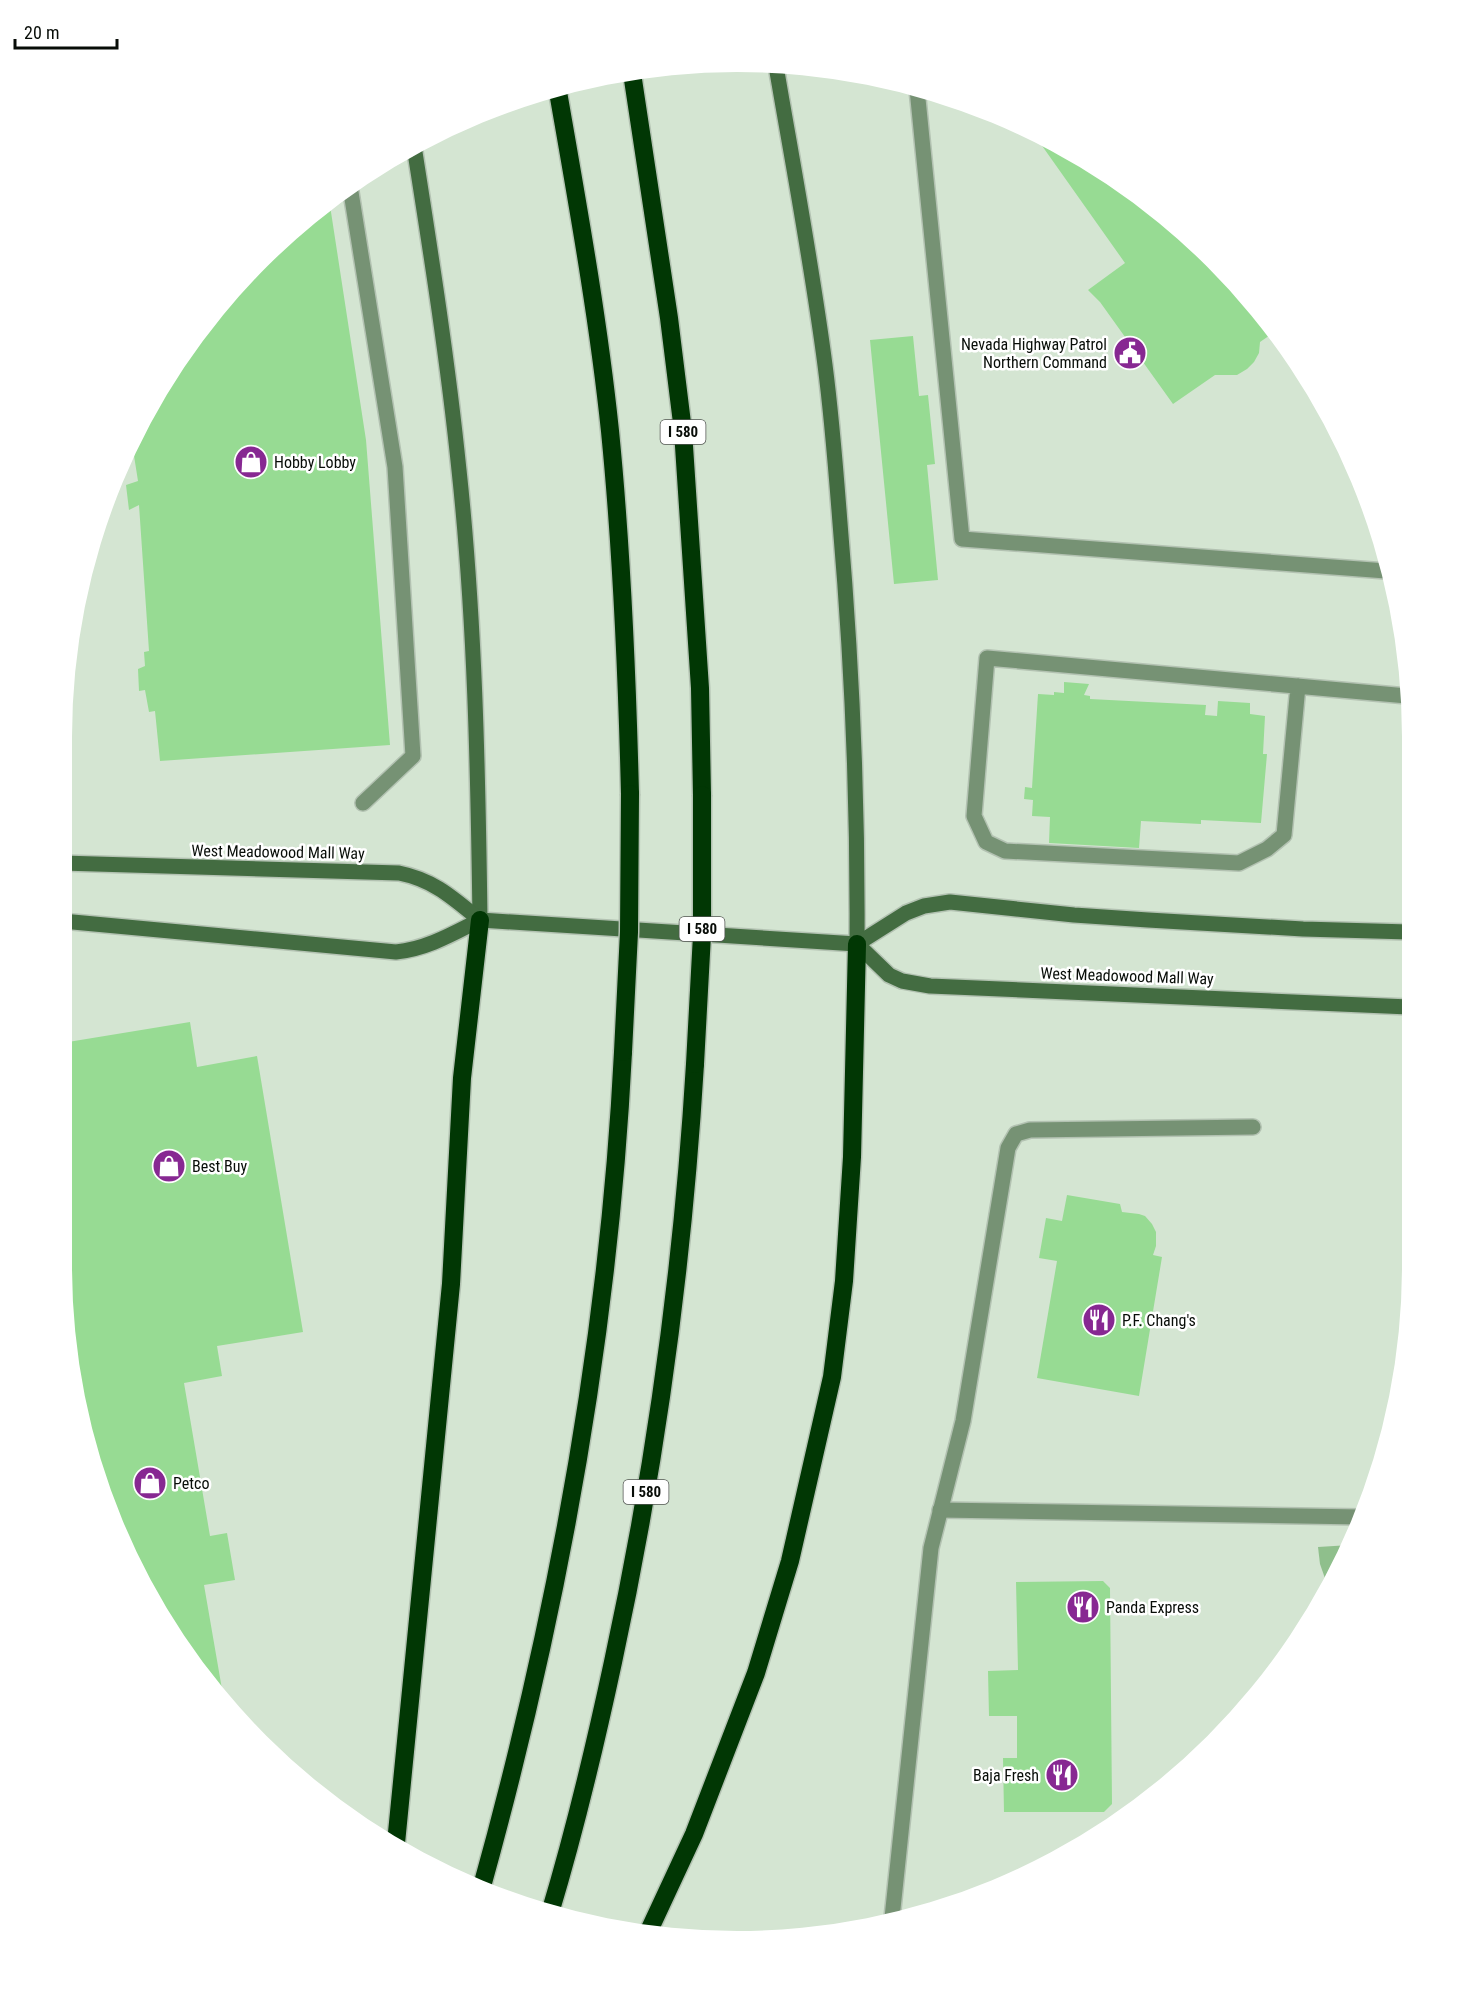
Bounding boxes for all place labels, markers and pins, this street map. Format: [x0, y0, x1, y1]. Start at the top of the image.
place label: Nevada Highway Patrol Northern Command [961, 335, 1107, 372]
public building icon: Nevada Highway Patrol Northern Command [1112, 335, 1148, 371]
shop icon: Hobby Lobby [233, 444, 269, 480]
place label: Hobby Lobby [274, 453, 356, 472]
shop icon: Best Buy [151, 1148, 187, 1184]
place label: Best Buy [192, 1157, 247, 1176]
restaurant icon: P.F. Chang's [1081, 1302, 1117, 1338]
place label: P.F. Chang's [1122, 1311, 1196, 1330]
shop icon: Petco [132, 1465, 168, 1501]
place label: Petco [173, 1474, 209, 1493]
restaurant icon: Panda Express [1065, 1589, 1101, 1625]
place label: Panda Express [1106, 1598, 1199, 1617]
restaurant icon: Baja Fresh [1044, 1757, 1080, 1793]
place label: Baja Fresh [973, 1766, 1039, 1785]

